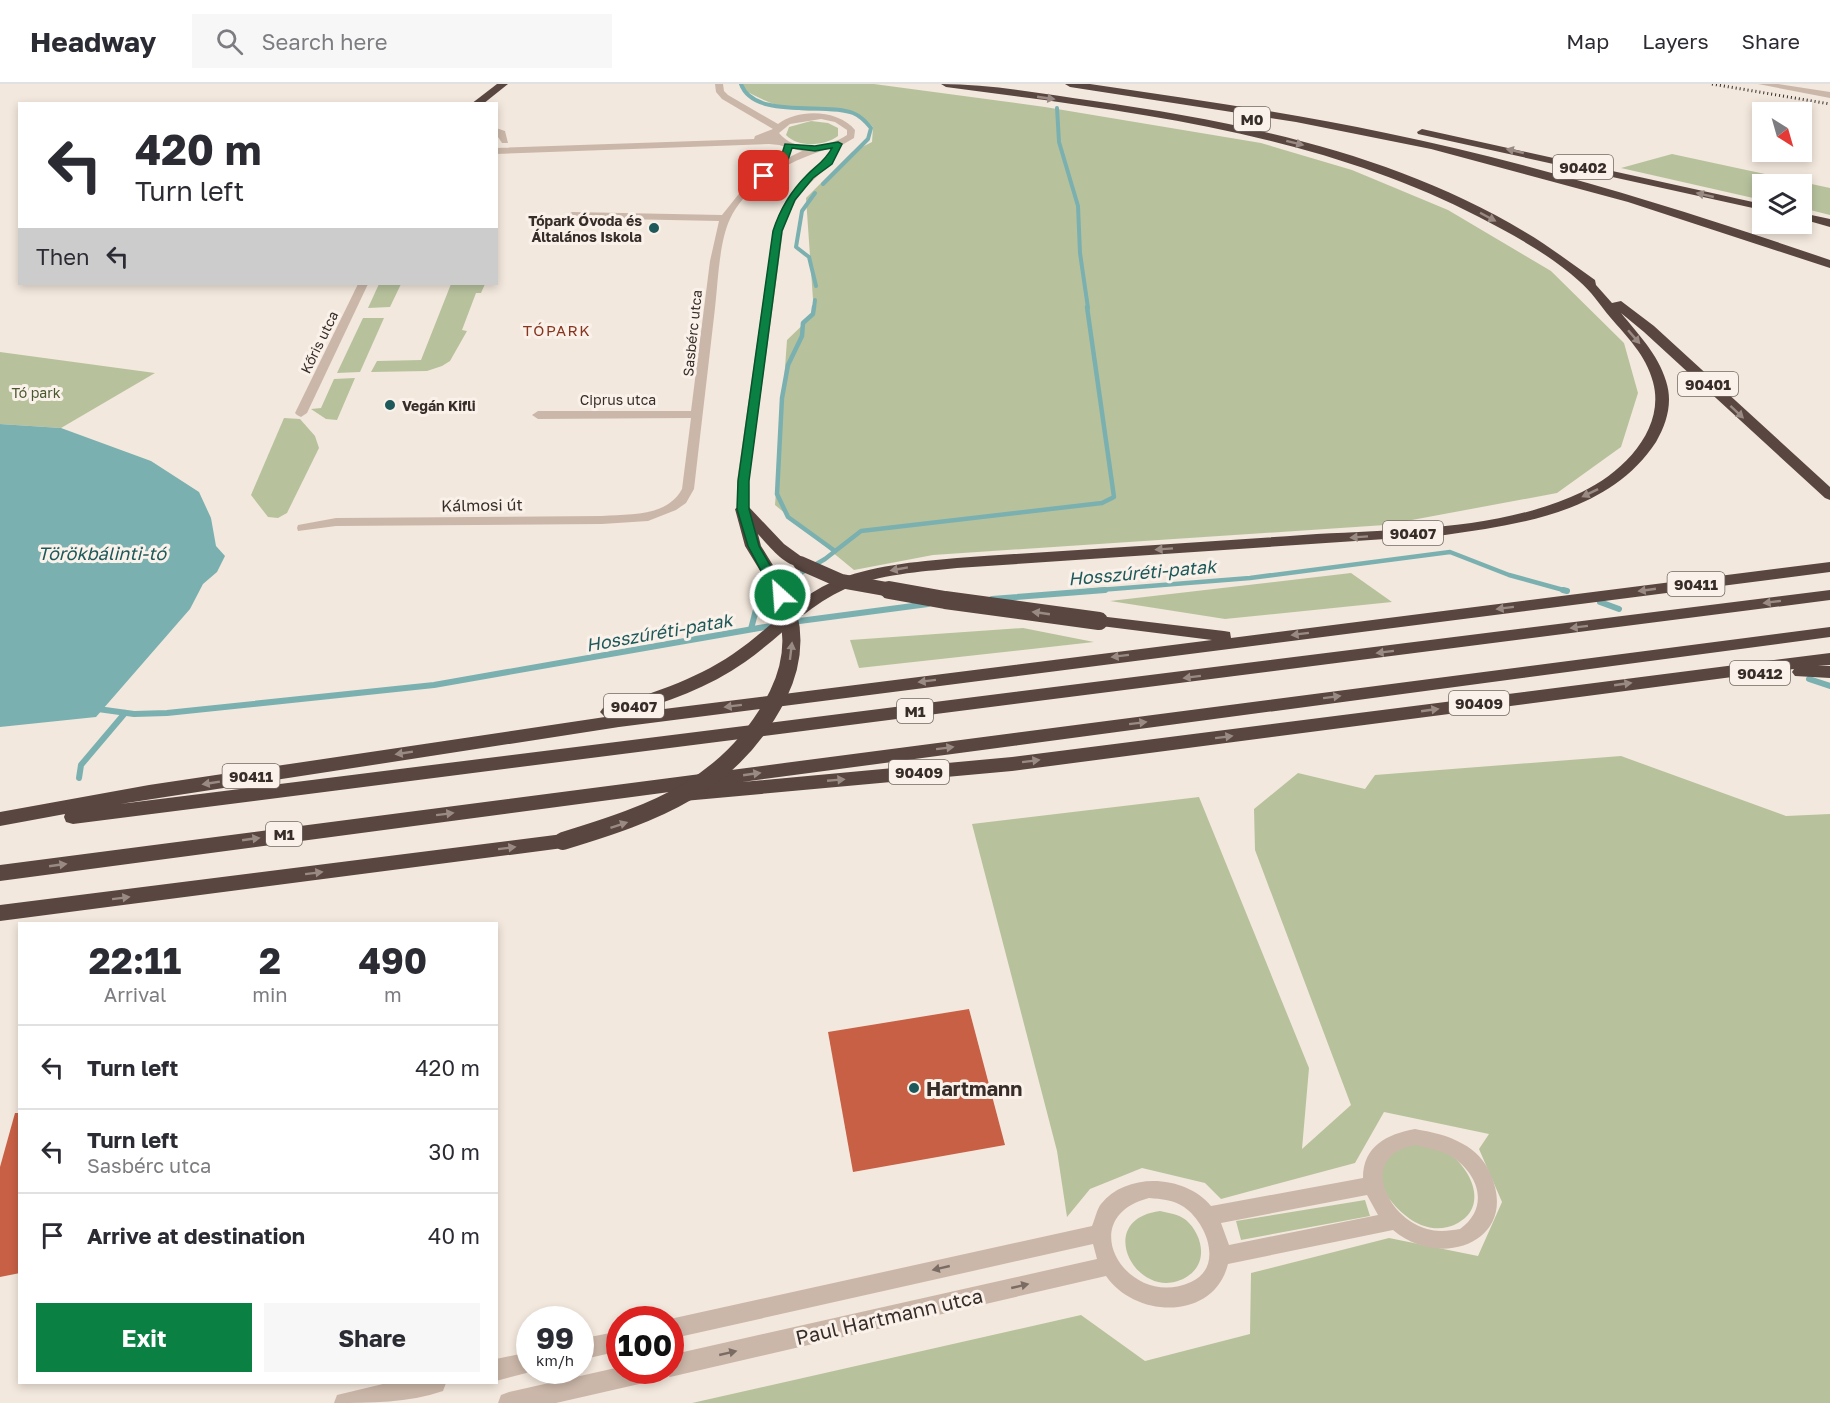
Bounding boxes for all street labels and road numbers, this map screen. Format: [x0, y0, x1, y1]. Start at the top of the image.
road number: M0 [1234, 107, 1270, 131]
road number: 90402 [1553, 155, 1613, 179]
street label: Sasbérc utca [679, 289, 705, 377]
street label: Kőris utca [297, 308, 341, 376]
road number: 90401 [1678, 372, 1738, 396]
street label: Ciprus utca [580, 391, 656, 408]
street label: Kálmosi út [441, 494, 523, 516]
road number: 90407 [1383, 521, 1443, 545]
road number: 90411 [1668, 572, 1724, 596]
road number: 90412 [1730, 661, 1790, 685]
road number: 90409 [1449, 691, 1509, 715]
road number: 90407 [604, 694, 664, 718]
road number: M1 [897, 699, 933, 723]
road number: 90409 [889, 760, 949, 784]
road number: 90411 [222, 764, 280, 788]
road number: M1 [266, 822, 302, 846]
street label: Paul Hartmann utca [793, 1283, 985, 1349]

